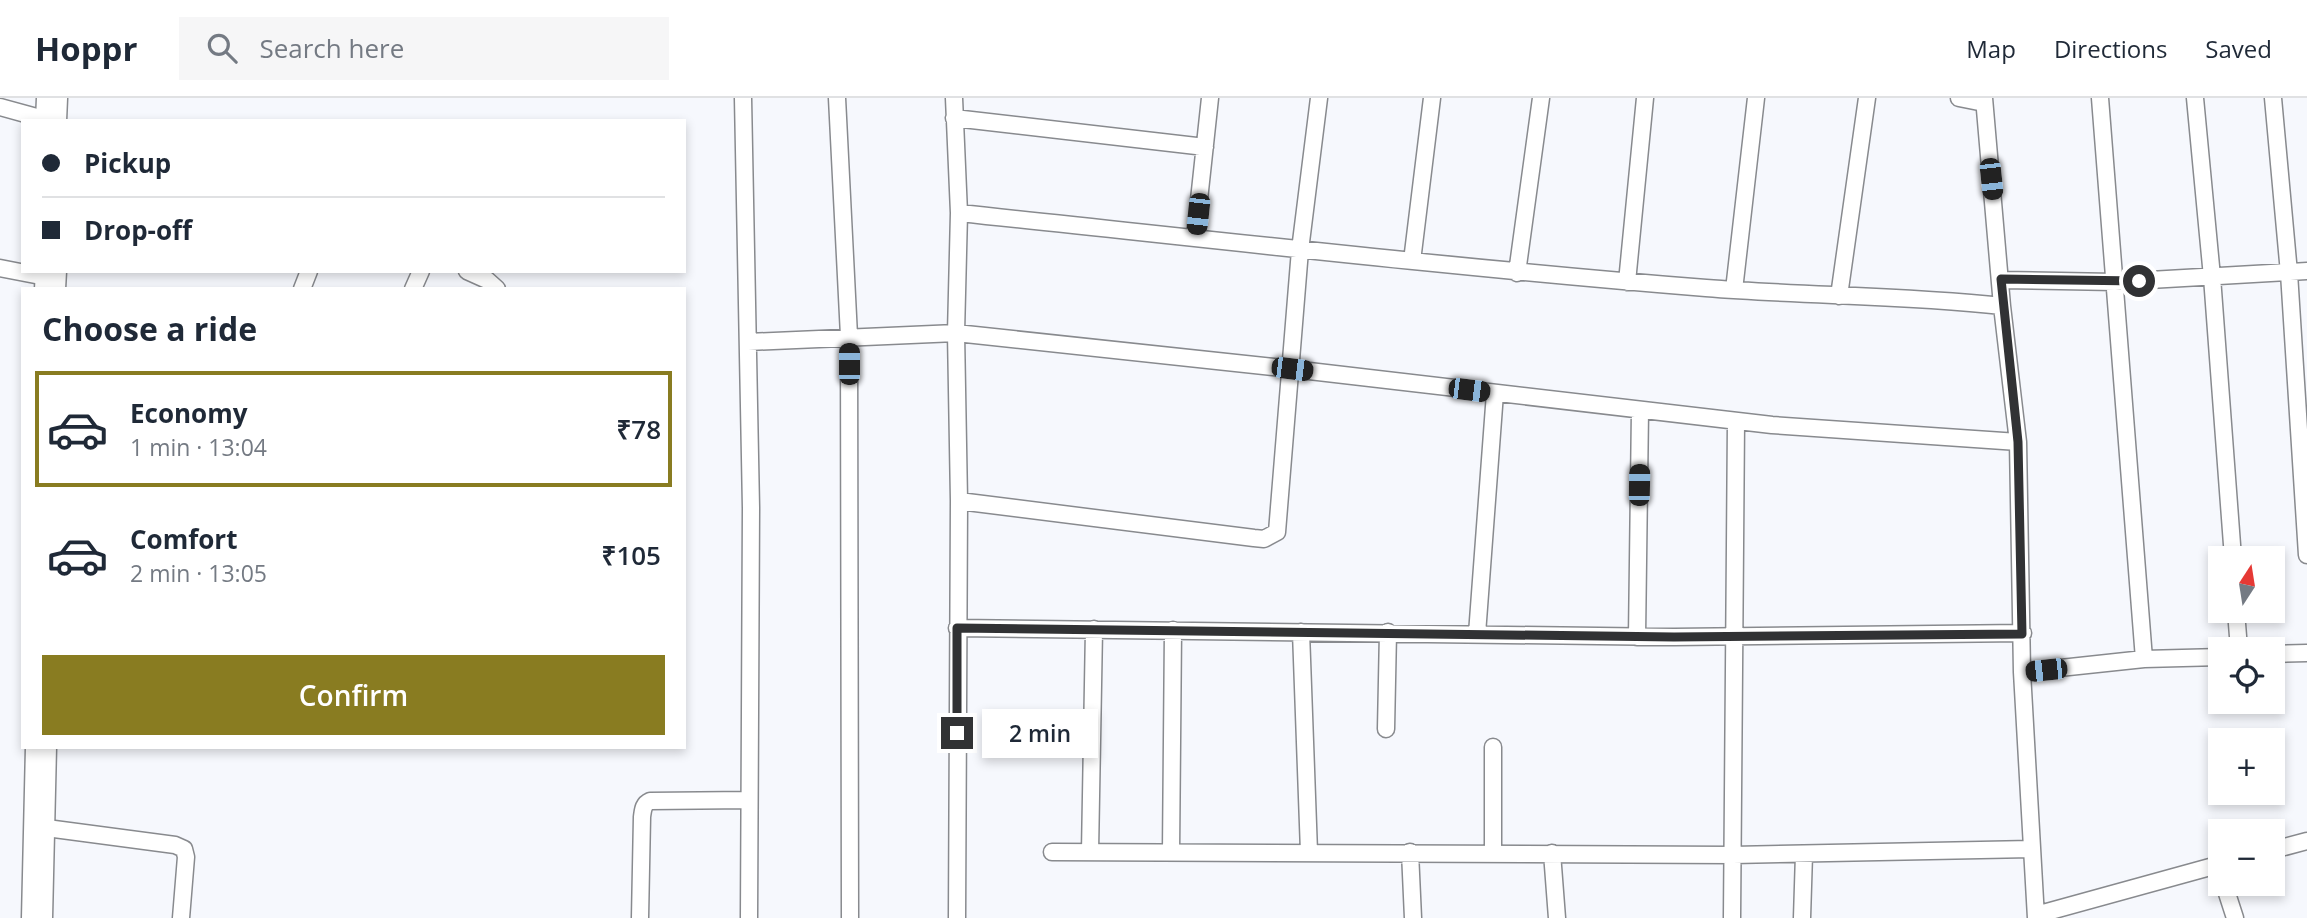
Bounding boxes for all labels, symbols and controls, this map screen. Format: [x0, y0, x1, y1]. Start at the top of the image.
search box [179, 17, 669, 80]
text: Hoppr [35, 26, 137, 71]
icon: search [203, 29, 241, 67]
text: Search here [259, 30, 404, 66]
text: Map [1966, 32, 2016, 65]
text: Directions [2054, 32, 2167, 65]
text: Saved [2205, 32, 2272, 65]
text: Pickup [84, 145, 171, 181]
car [1979, 157, 2004, 201]
car [1186, 192, 1211, 236]
text: Drop-off [84, 212, 192, 248]
route start [2123, 265, 2155, 297]
text: Choose a ride [42, 307, 257, 350]
car [839, 343, 860, 385]
car [1270, 356, 1315, 382]
car [1447, 377, 1492, 403]
text: Economy [130, 395, 248, 431]
icon: car [46, 398, 109, 461]
text: ₹78 [616, 411, 661, 447]
text: 1 min · 13:04 [130, 431, 267, 463]
car [1629, 464, 1650, 506]
text: Comfort [130, 521, 237, 557]
icon: car [46, 524, 109, 587]
text: ₹105 [602, 537, 661, 573]
north arrow [2208, 546, 2286, 623]
map controls [2208, 546, 2285, 896]
text: 2 min · 13:05 [130, 557, 267, 589]
button: locate [2208, 637, 2285, 714]
button: Confirm [42, 655, 665, 735]
car [2025, 657, 2068, 683]
callout: 2 min [982, 708, 1097, 758]
route end [941, 717, 973, 749]
text: 2 min [1009, 717, 1071, 749]
button: + [2208, 728, 2285, 805]
button: − [2208, 819, 2285, 896]

